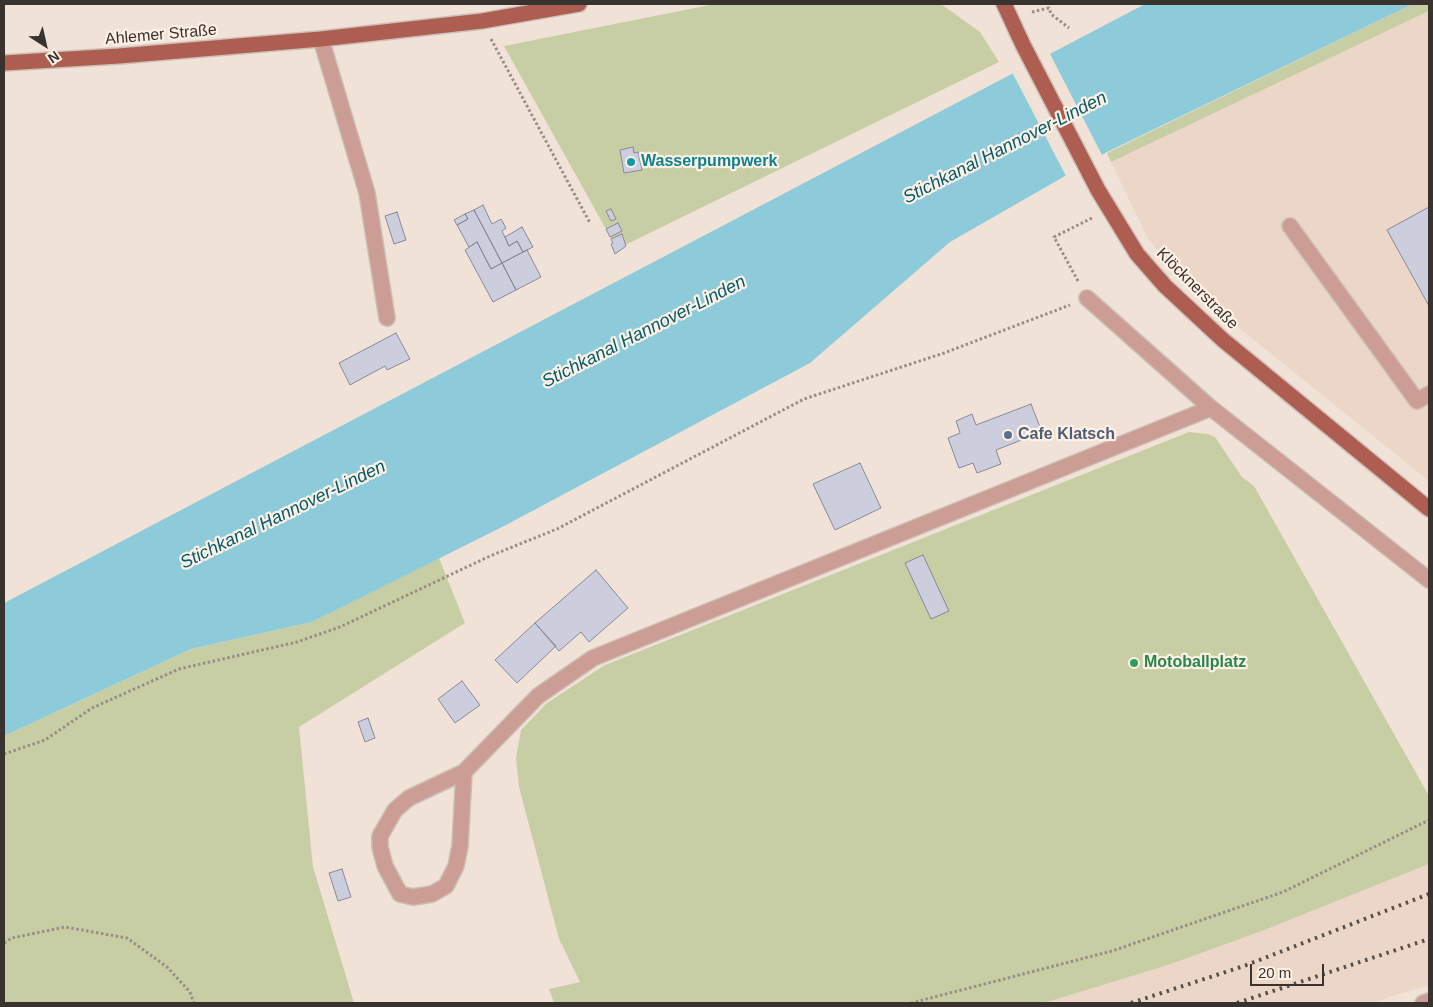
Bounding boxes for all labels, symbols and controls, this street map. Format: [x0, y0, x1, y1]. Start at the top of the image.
north arrow [20, 20, 70, 70]
street label: Ahlemer Straße [104, 21, 218, 49]
text: N [45, 48, 62, 67]
water label: Stichkanal Hannover-Linden [899, 87, 1111, 209]
place label: Wasserpumpwerk [641, 152, 777, 172]
marker: Wasserpumpwerk [625, 156, 637, 168]
street label: Klöcknerstraße [1152, 244, 1242, 334]
water label: Stichkanal Hannover-Linden [538, 271, 750, 393]
place label: Cafe Klatsch [1018, 425, 1115, 445]
marker: Cafe Klatsch [1002, 429, 1014, 441]
water label: Stichkanal Hannover-Linden [177, 456, 389, 574]
place label: Motoballplatz [1144, 653, 1246, 673]
marker: Motoballplatz [1128, 657, 1140, 669]
scale bar [1253, 954, 1327, 986]
text: 20 m [1258, 964, 1291, 981]

